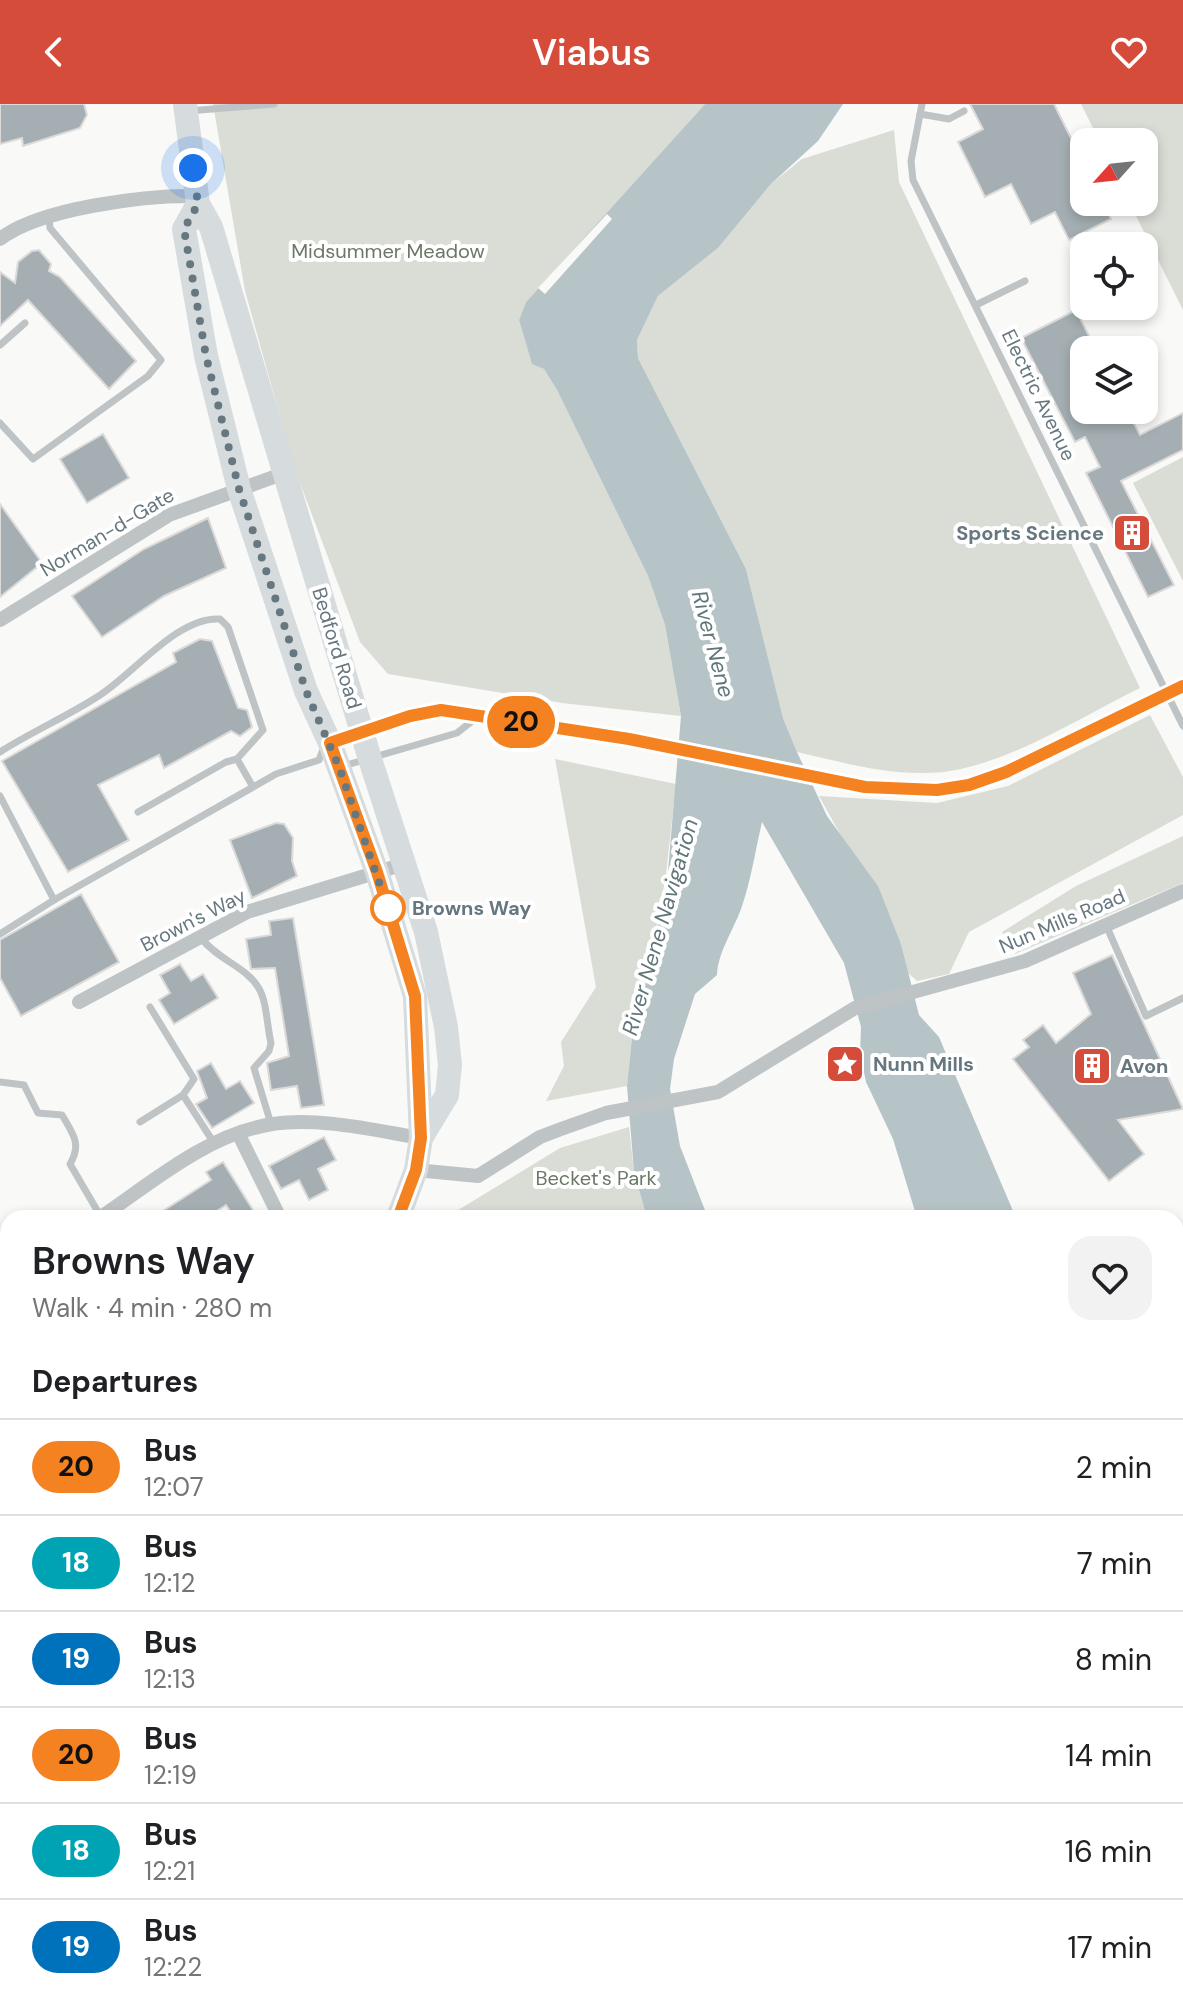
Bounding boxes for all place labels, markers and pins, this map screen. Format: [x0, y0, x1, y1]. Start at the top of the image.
building icon: Sports Science [1111, 512, 1153, 554]
place label: Sports Science [956, 520, 1104, 546]
marker: Browns Way [371, 891, 405, 925]
place label: Browns Way [412, 895, 531, 921]
place icon: Nunn Mills [824, 1043, 866, 1085]
building icon: Avon [1071, 1045, 1113, 1087]
place label: Nunn Mills [873, 1051, 974, 1077]
place label: Avon [1120, 1053, 1168, 1079]

